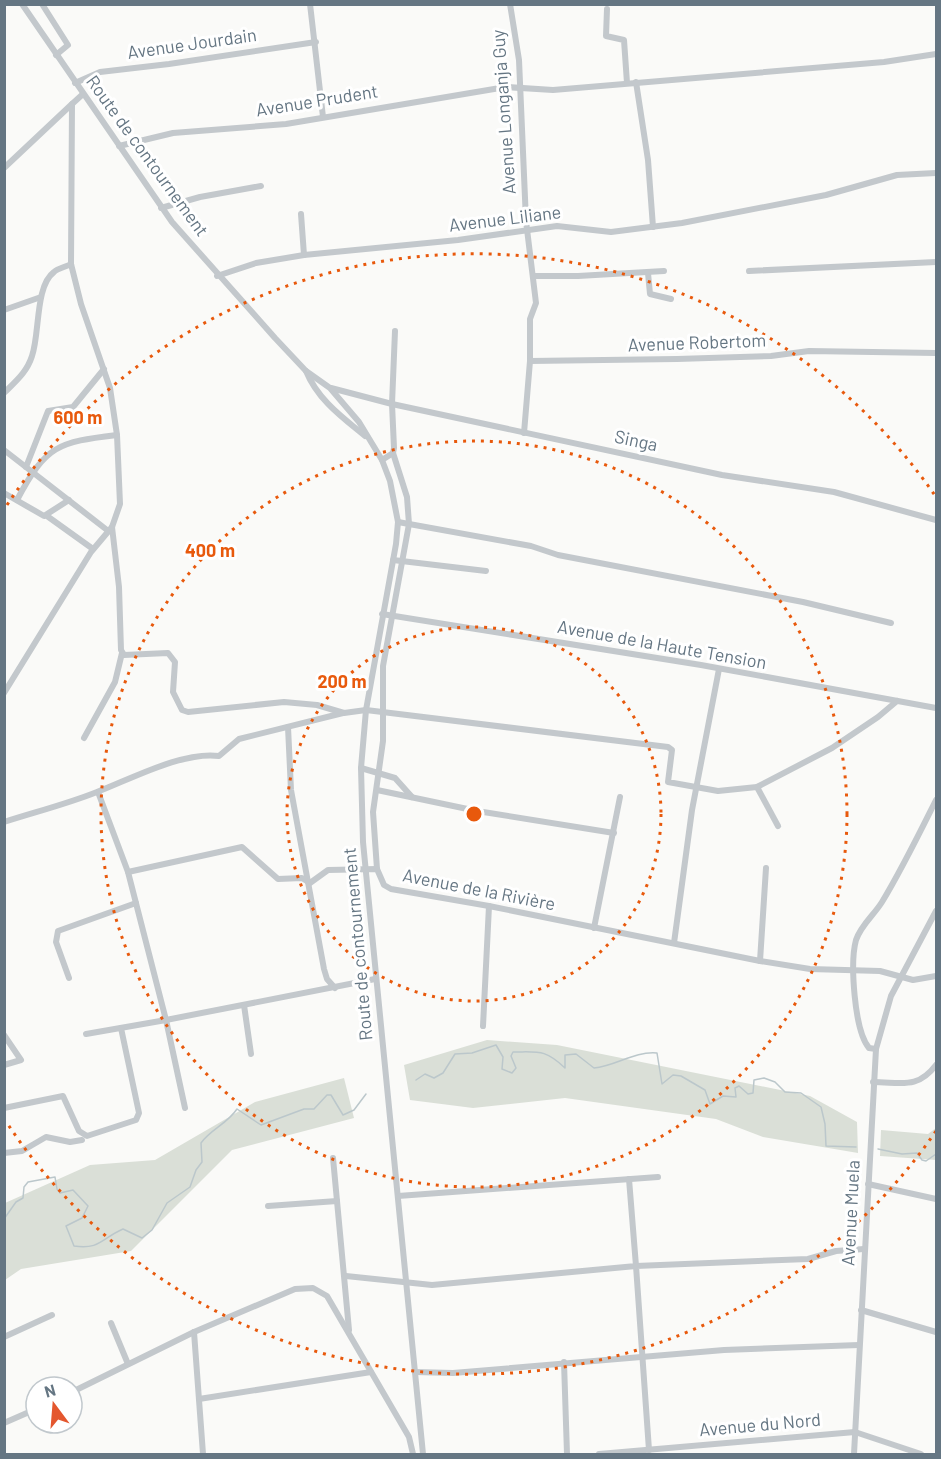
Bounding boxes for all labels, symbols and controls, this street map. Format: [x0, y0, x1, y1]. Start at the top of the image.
street label: Avenue Jourdain [126, 23, 258, 63]
street label: Avenue Longanja Guy [486, 29, 520, 195]
street label: Route de contournement [82, 71, 214, 240]
street label: Avenue Prudent [254, 80, 379, 121]
street label: Avenue Liliane [448, 200, 562, 236]
street label: Avenue Robertom [627, 329, 767, 355]
text: 600 m [54, 406, 102, 428]
street label: Singa [613, 425, 660, 455]
text: 400 m [185, 539, 235, 561]
street label: Avenue de la Haute Tension [556, 615, 768, 673]
text: 200 m [317, 670, 367, 692]
centre of rings [464, 804, 484, 824]
street label: Route de contournement [338, 847, 376, 1042]
street label: Avenue de la Rivière [401, 863, 557, 915]
street label: Avenue Muela [836, 1159, 864, 1267]
north arrow [24, 1375, 84, 1435]
text: N [42, 1380, 57, 1401]
street label: Avenue du Nord [698, 1408, 822, 1440]

